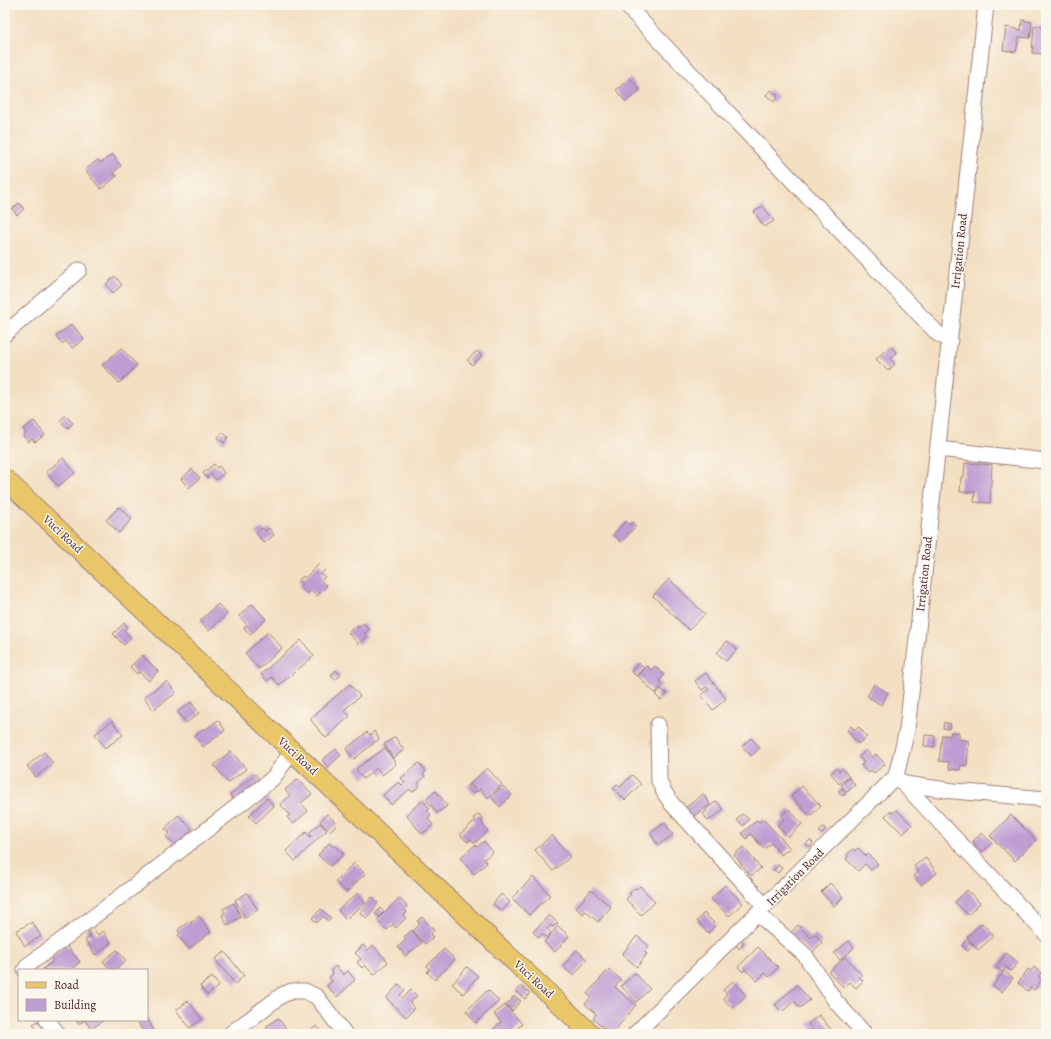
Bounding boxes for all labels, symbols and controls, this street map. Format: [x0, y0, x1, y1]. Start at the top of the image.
street label: Irrigation Road [947, 212, 971, 289]
street label: Vuci Road [39, 511, 87, 557]
street label: Irrigation Road [912, 535, 936, 612]
street label: Vuci Road [274, 733, 322, 779]
street label: Irrigation Road [763, 844, 828, 909]
street label: Vuci Road [510, 956, 558, 1002]
legend [18, 969, 148, 1021]
text: Road [54, 977, 80, 993]
text: Building [54, 997, 96, 1013]

